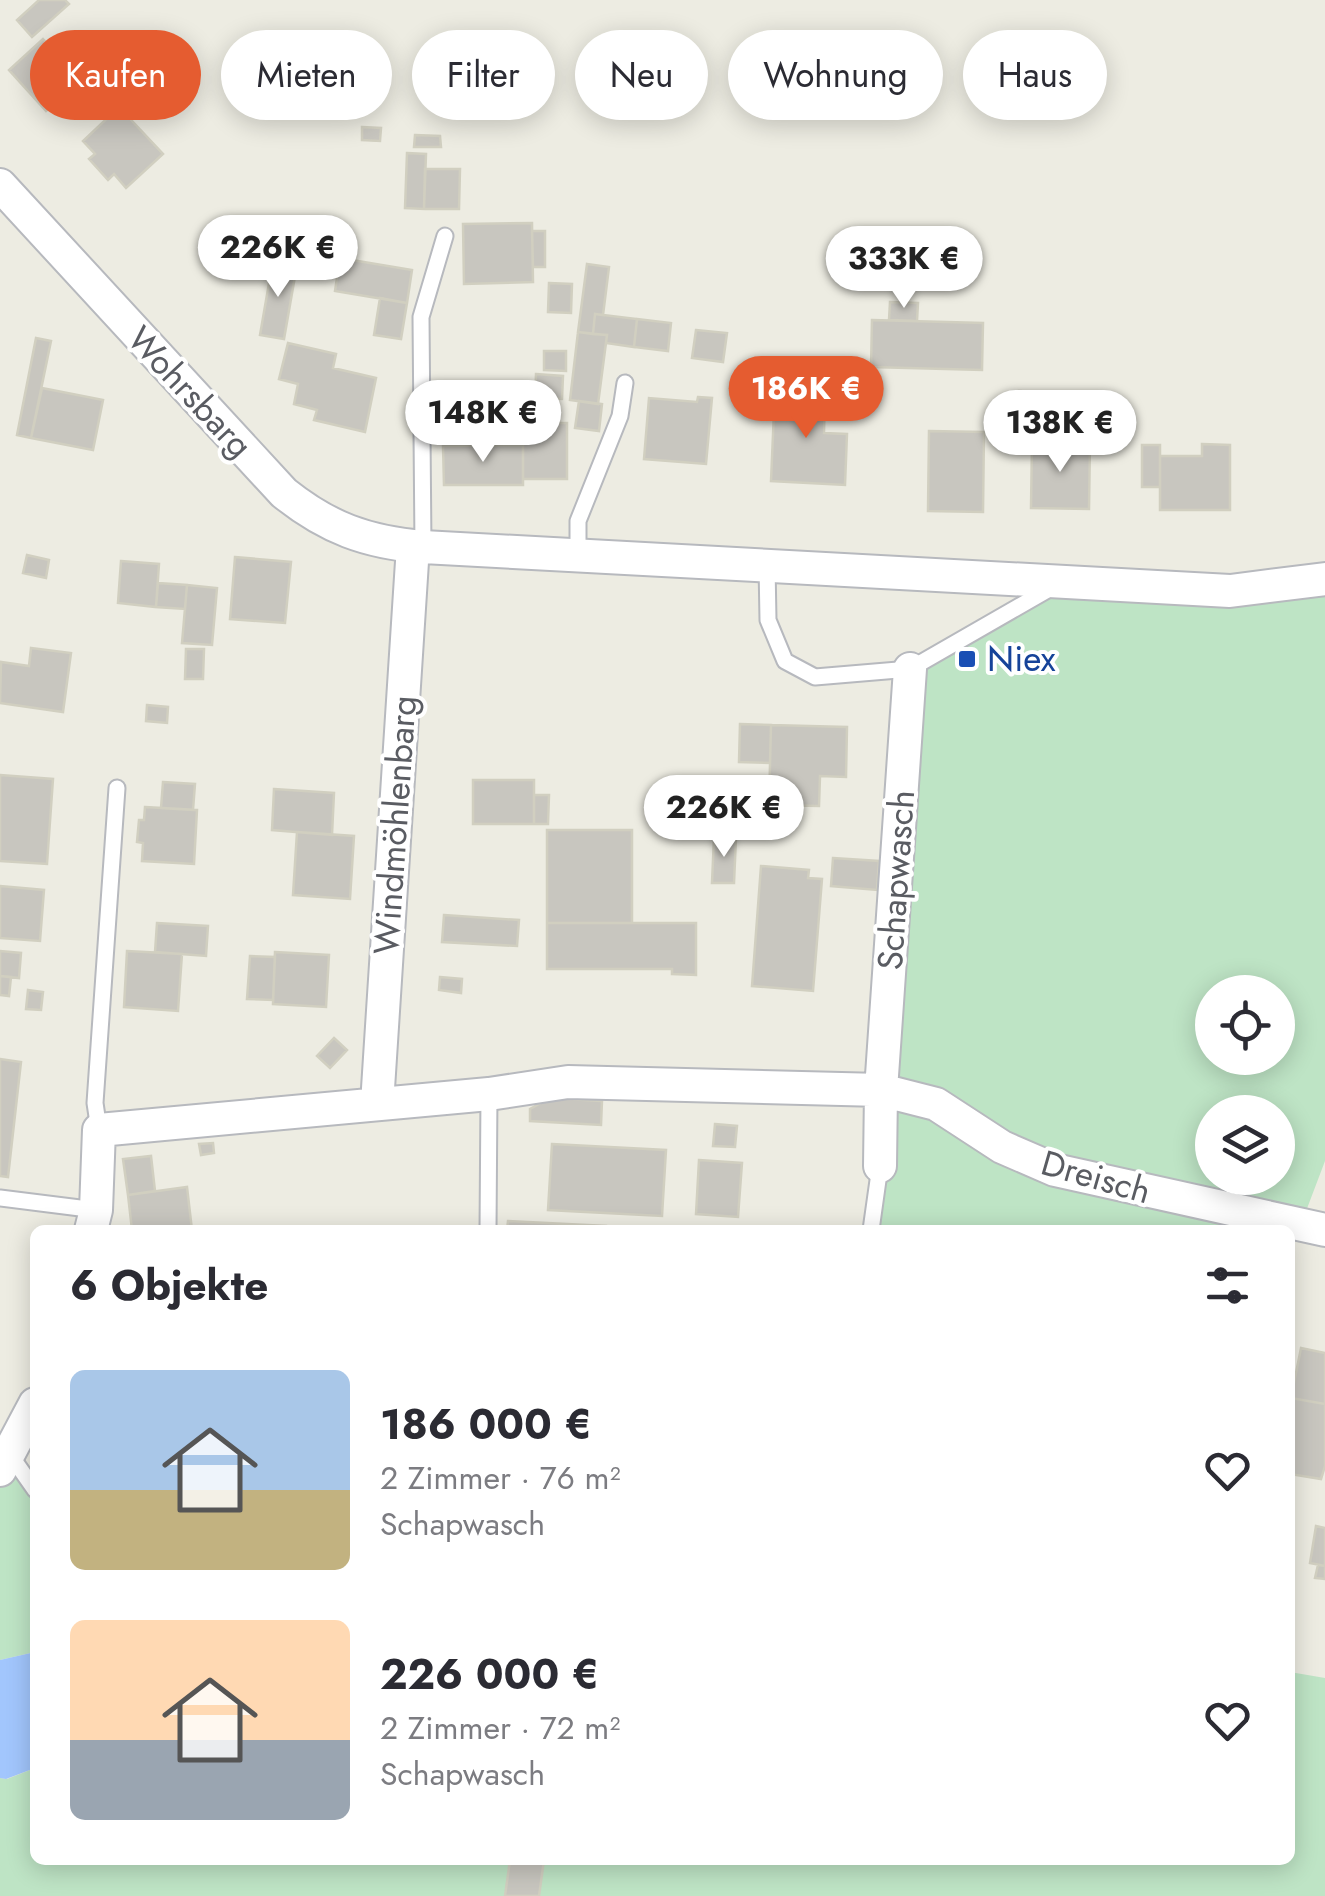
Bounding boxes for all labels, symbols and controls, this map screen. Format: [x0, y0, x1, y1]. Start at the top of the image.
chip: Kaufen [30, 30, 201, 120]
chip: Mieten [221, 30, 392, 120]
chip: Filter [412, 30, 555, 120]
chip: Neu [575, 30, 708, 120]
chip: Wohnung [728, 30, 943, 120]
chip: Haus [963, 30, 1107, 120]
pin: 226K € [197, 215, 359, 300]
text: 226K € [220, 224, 336, 270]
pin: 333K € [823, 226, 985, 311]
text: 333K € [848, 235, 960, 281]
street label: Wohrsbarg [116, 315, 264, 469]
pin: 186K € [725, 356, 887, 441]
text: 186K € [751, 365, 861, 411]
pin: 148K € [402, 380, 564, 465]
text: 148K € [427, 389, 539, 435]
pin: 138K € [979, 390, 1141, 475]
text: 138K € [1005, 399, 1115, 445]
place label: Niex [987, 634, 1056, 684]
marker: Niex [956, 648, 978, 670]
street label: Windmöhlenbarg [361, 694, 429, 956]
pin: 226K € [643, 775, 805, 860]
text: 226K € [666, 784, 782, 830]
street label: Schapwasch [865, 788, 927, 972]
map controls [1195, 975, 1295, 1195]
button: locate [1195, 975, 1295, 1075]
button: layers [1195, 1095, 1295, 1195]
street label: Dreisch [1035, 1138, 1157, 1216]
text: 6 Objekte [70, 1255, 268, 1316]
icon: filters [1200, 1258, 1255, 1313]
text: 186 000 € [380, 1394, 592, 1455]
icon: home [150, 1410, 270, 1530]
icon: heart [1200, 1443, 1255, 1498]
text: 2 Zimmer · 76 m² [380, 1455, 621, 1501]
text: Schapwasch [380, 1501, 545, 1547]
text: 226 000 € [380, 1644, 599, 1705]
icon: home [150, 1660, 270, 1780]
icon: heart [1200, 1693, 1255, 1748]
text: 2 Zimmer · 72 m² [380, 1705, 620, 1751]
text: Schapwasch [380, 1751, 545, 1797]

